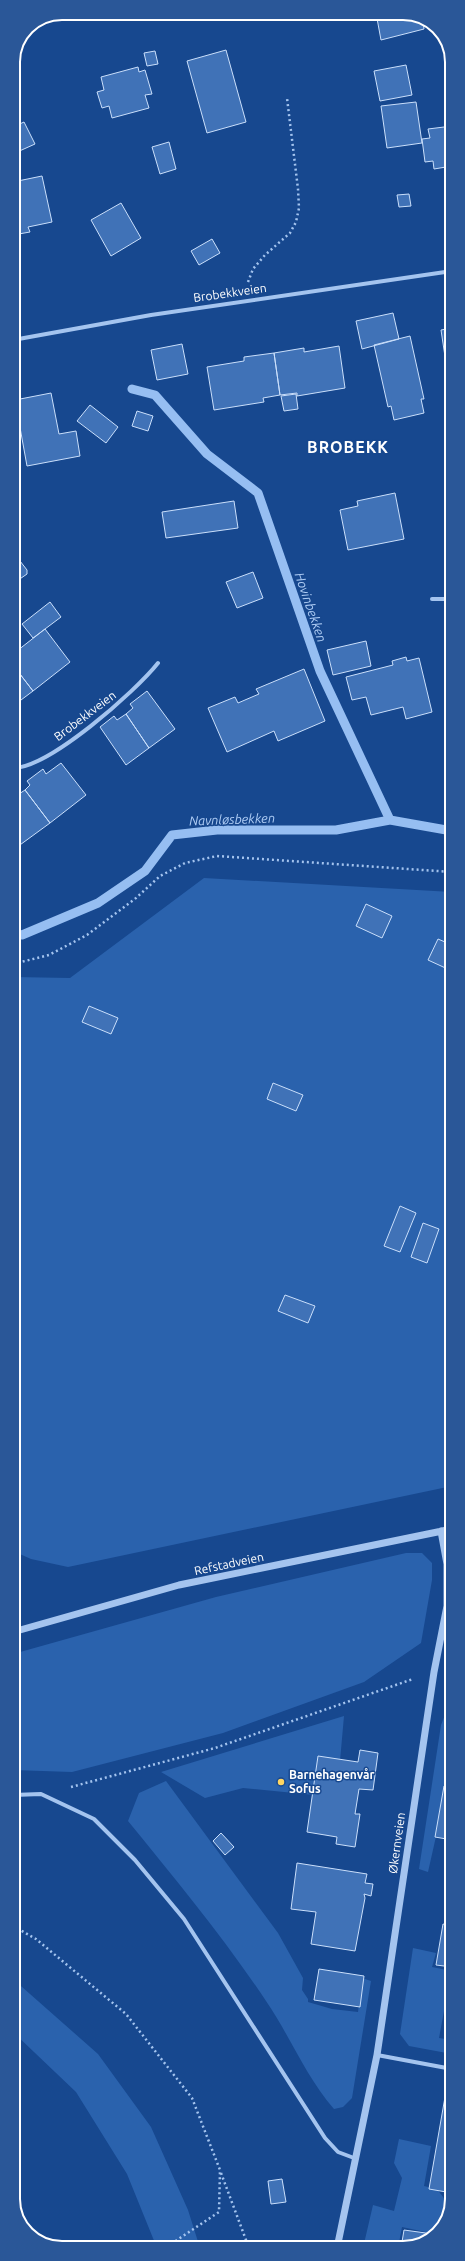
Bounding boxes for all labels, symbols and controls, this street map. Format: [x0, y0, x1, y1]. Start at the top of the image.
street label: Brobekkveien [192, 281, 267, 304]
district label: BROBEKK [307, 438, 389, 456]
water label: Hovinbekken [293, 570, 329, 644]
street label: Brobekkveien [51, 688, 118, 743]
water label: Navnløsbekken [189, 811, 275, 827]
street label: Refstadveien [193, 1550, 265, 1577]
place label: Barnehagenvår Sofus [289, 1768, 375, 1795]
marker: Barnehagenvår Sofus [276, 1777, 286, 1787]
street label: Økernveien [386, 1811, 407, 1875]

